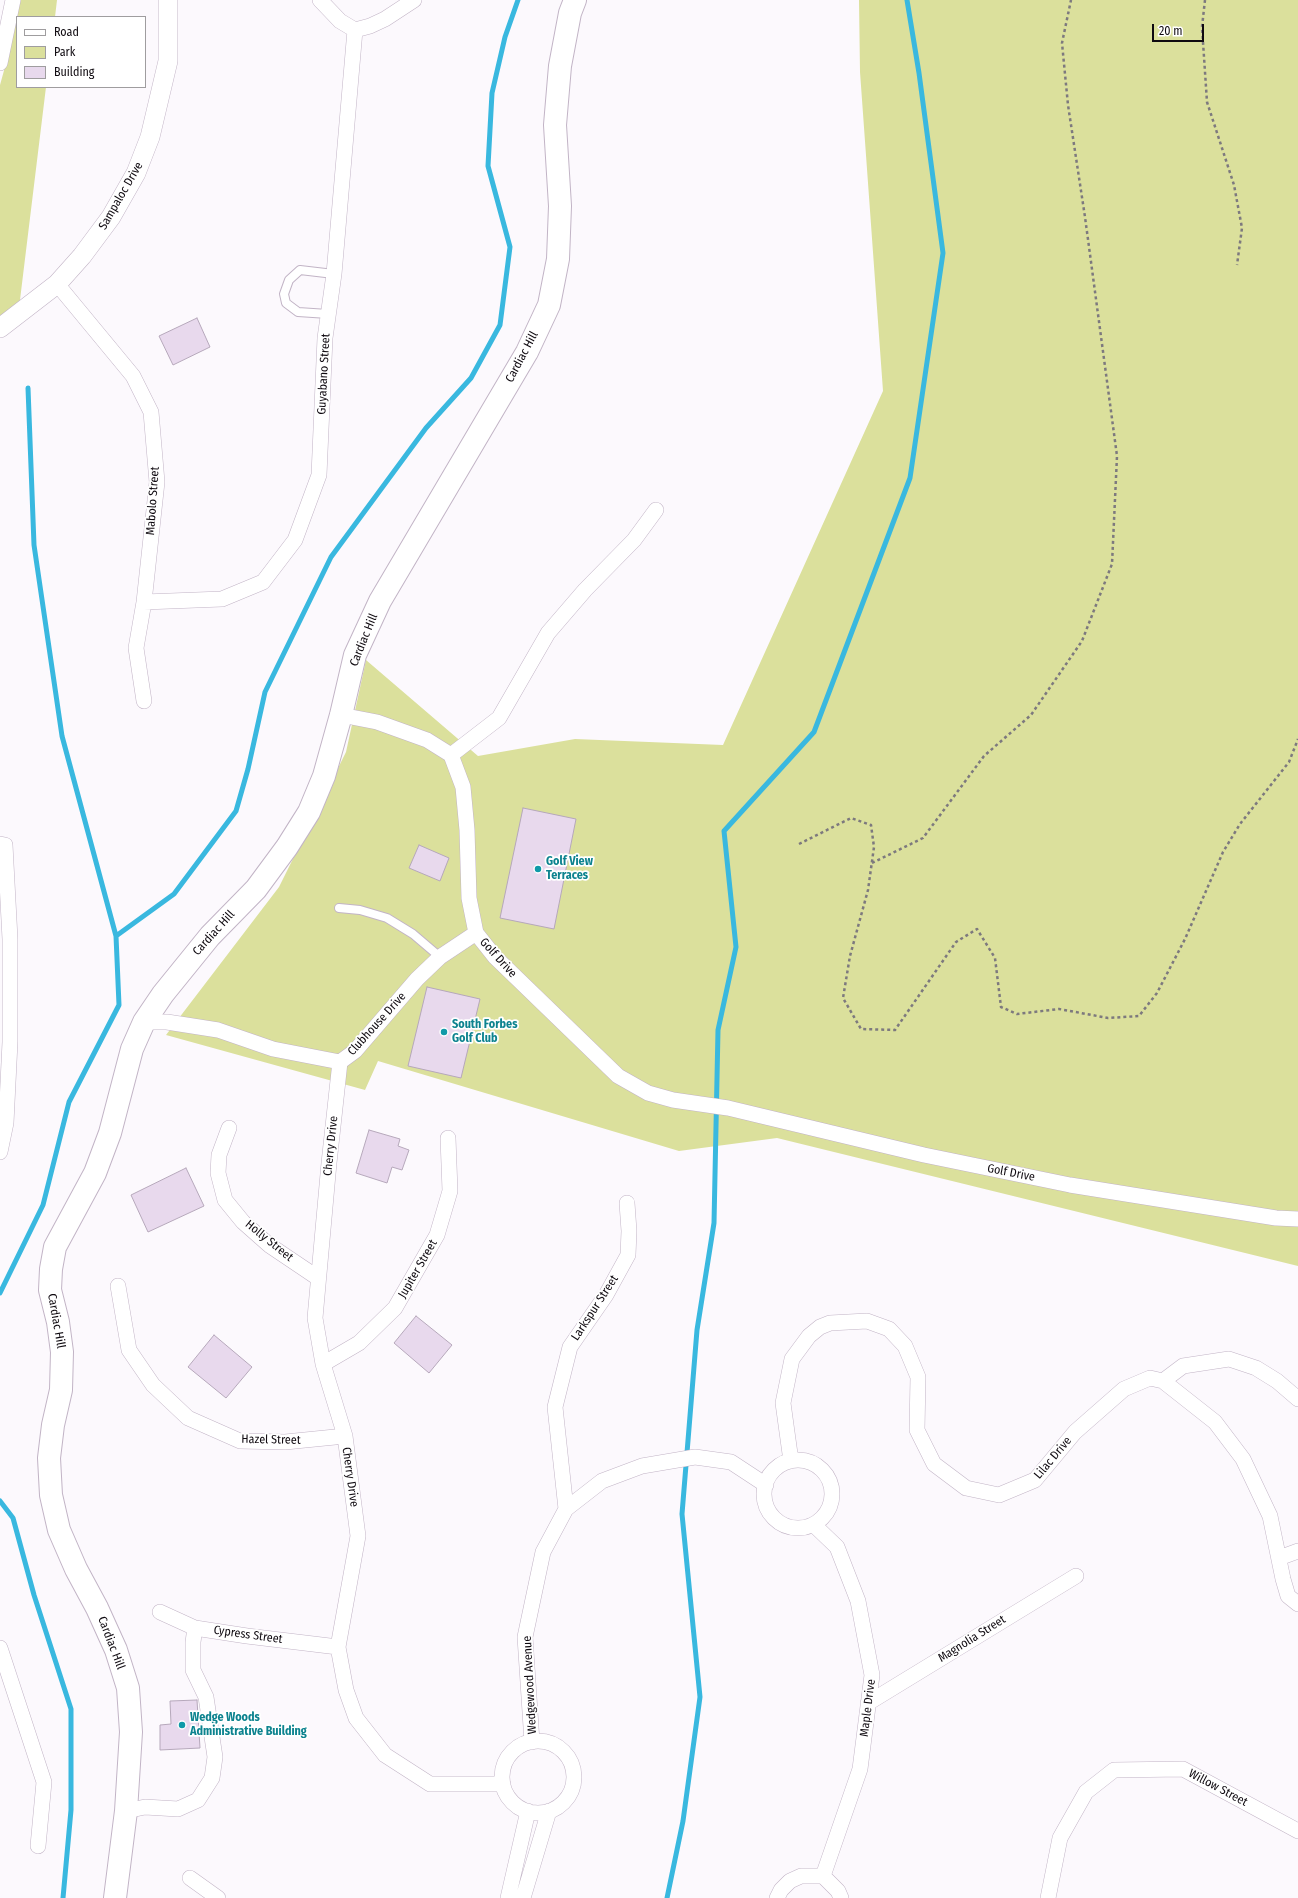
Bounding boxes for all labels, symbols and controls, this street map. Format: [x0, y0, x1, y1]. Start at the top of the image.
legend [16, 16, 146, 88]
scale bar [1154, 16, 1206, 42]
text: 20 m [1159, 24, 1183, 38]
text: Road [54, 25, 79, 39]
text: Park [54, 45, 75, 59]
text: Building [54, 65, 94, 79]
street label: Sampaloc Drive [96, 160, 146, 232]
street label: Cardiac Hill [503, 329, 541, 385]
street label: Guyabano Street [315, 333, 333, 415]
street label: Mabolo Street [143, 466, 163, 536]
street label: Cardiac Hill [347, 612, 381, 668]
place label: Golf View Terraces [546, 855, 593, 883]
marker: Golf View Terraces [533, 864, 543, 874]
street label: Cardiac Hill [190, 908, 238, 958]
street label: Golf Drive [477, 935, 519, 981]
street label: Clubhouse Drive [345, 989, 409, 1059]
place label: South Forbes Golf Club [452, 1018, 517, 1046]
marker: South Forbes Golf Club [439, 1027, 449, 1037]
street label: Cherry Drive [321, 1115, 341, 1177]
street label: Golf Drive [986, 1161, 1036, 1185]
street label: Holly Street [242, 1217, 296, 1265]
street label: Jupiter Street [395, 1237, 441, 1301]
street label: Larkspur Street [569, 1273, 621, 1343]
street label: Cardiac Hill [44, 1292, 68, 1350]
street label: Hazel Street [241, 1432, 301, 1448]
street label: Lilac Drive [1031, 1434, 1075, 1482]
street label: Cherry Drive [339, 1446, 361, 1508]
street label: Magnolia Street [936, 1613, 1008, 1665]
street label: Cardiac Hill [94, 1614, 128, 1672]
street label: Cypress Street [213, 1623, 283, 1647]
street label: Wedgewood Avenue [520, 1635, 540, 1735]
street label: Maple Drive [857, 1678, 879, 1738]
place label: Wedge Woods Administrative Building [190, 1711, 307, 1739]
marker: Wedge Woods Administrative Building [177, 1720, 187, 1730]
street label: Willow Street [1186, 1766, 1250, 1810]

